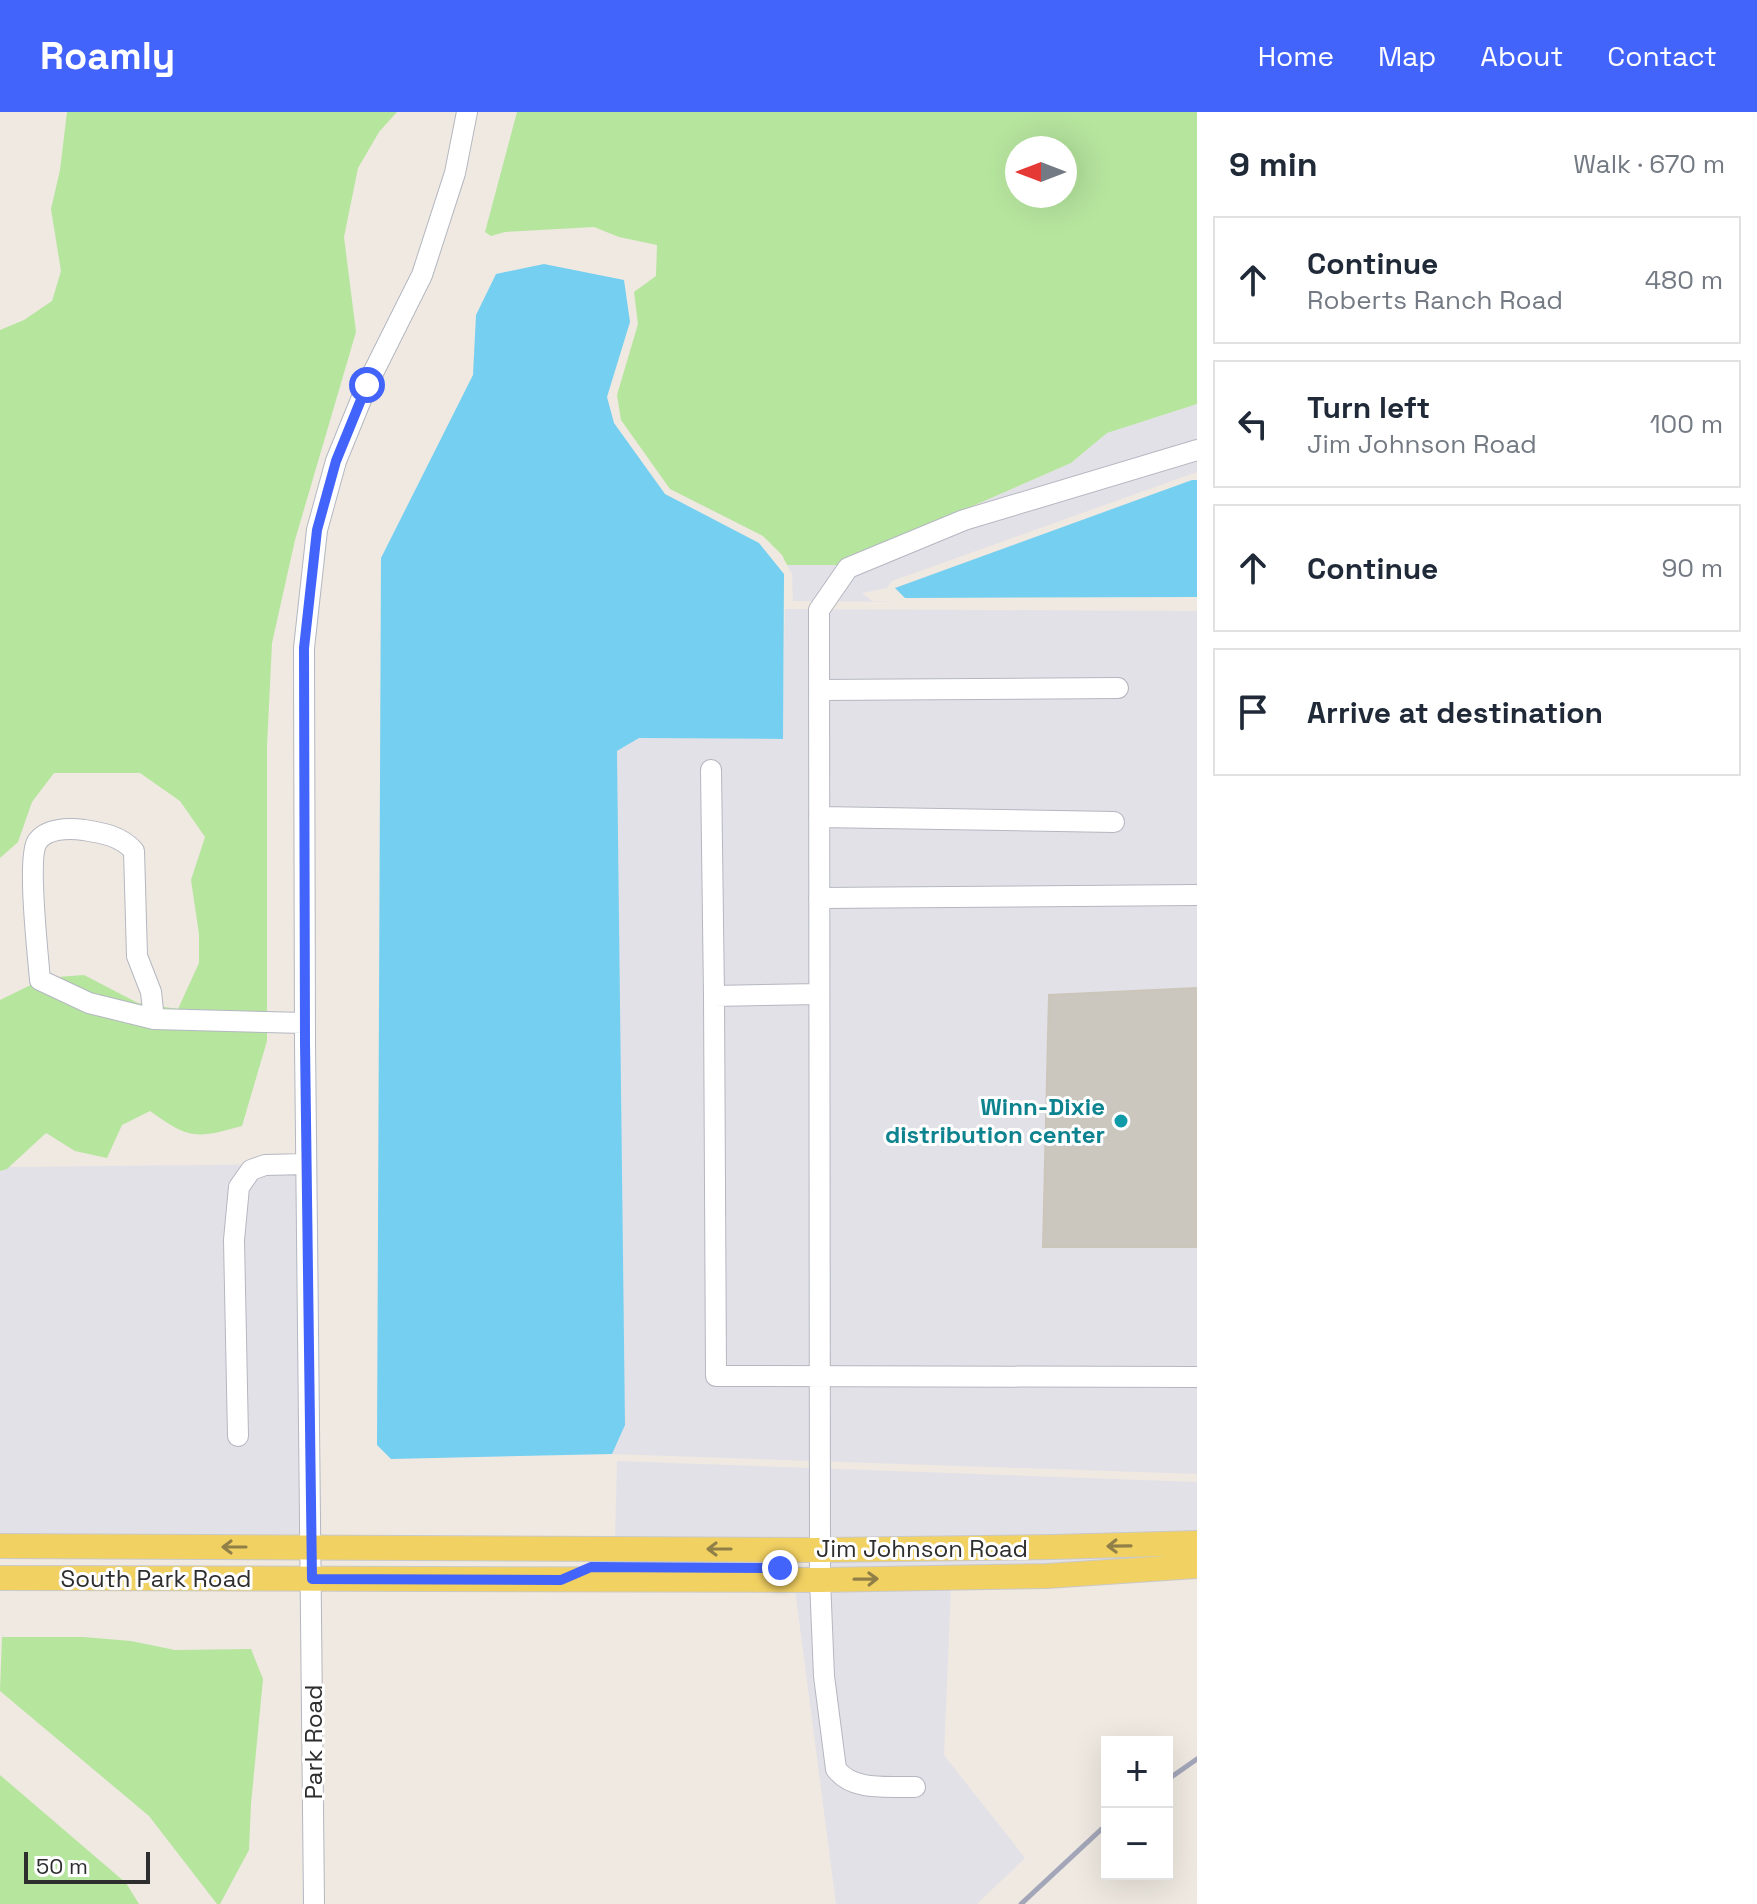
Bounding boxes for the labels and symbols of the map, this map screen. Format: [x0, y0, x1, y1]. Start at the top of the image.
north arrow [1005, 136, 1077, 208]
route start [349, 367, 385, 403]
place label: Winn-Dixie distribution center [885, 1091, 1105, 1150]
marker: Winn-Dixie distribution center [1112, 1112, 1130, 1130]
street label: Jim Johnson Road [816, 1533, 1028, 1564]
one-way arrow [1106, 1538, 1133, 1554]
one-way arrow [221, 1539, 248, 1555]
one-way arrow [706, 1541, 733, 1557]
route end [762, 1550, 798, 1586]
street label: South Park Road [60, 1563, 252, 1594]
one-way arrow [852, 1572, 879, 1587]
street label: Park Road [298, 1685, 329, 1799]
scale bar [24, 1848, 150, 1884]

